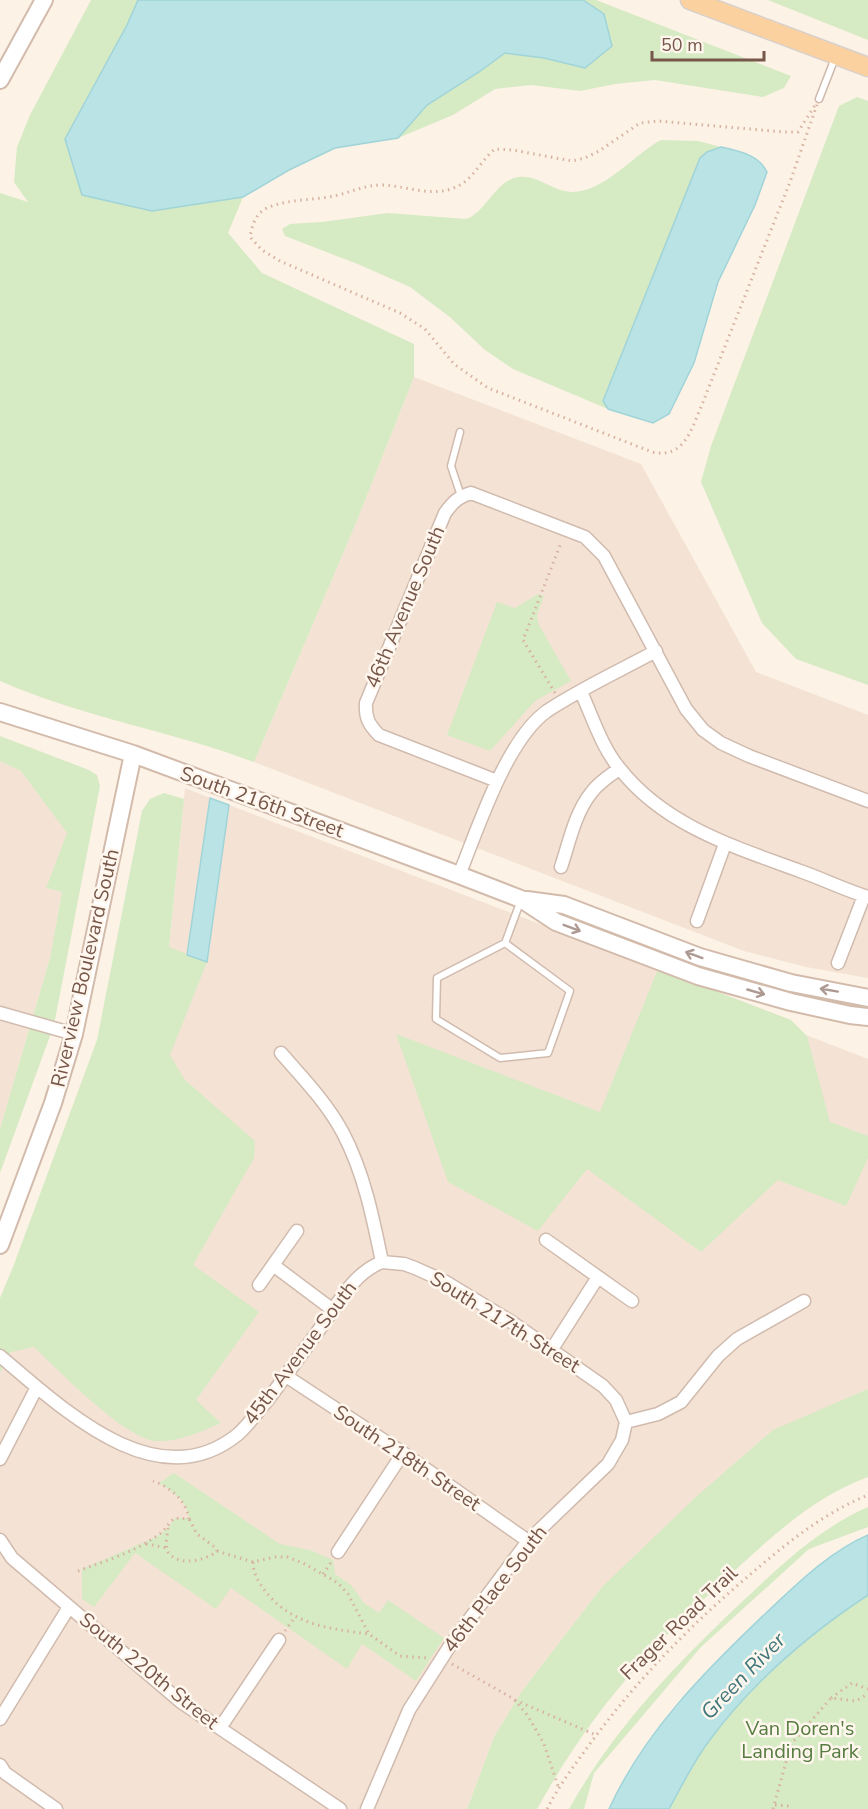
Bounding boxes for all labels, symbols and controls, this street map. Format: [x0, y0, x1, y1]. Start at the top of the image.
scale bar [652, 24, 764, 62]
text: 50 m [661, 33, 703, 57]
street label: 46th Avenue South [359, 522, 451, 692]
street label: South 216th Street [176, 760, 348, 844]
street label: Riverview Boulevard South [44, 846, 126, 1090]
one-way arrow [562, 923, 581, 934]
one-way arrow [685, 948, 704, 959]
one-way arrow [820, 985, 840, 996]
one-way arrow [746, 987, 765, 998]
street label: South 217th Street [425, 1265, 586, 1380]
street label: 45th Avenue South [237, 1276, 363, 1430]
street label: South 218th Street [328, 1399, 487, 1518]
street label: 46th Place South [437, 1520, 553, 1658]
street label: Frager Road Trail [614, 1560, 744, 1686]
street label: South 220th Street [74, 1606, 225, 1736]
water label: Green River [695, 1626, 792, 1725]
park label: Van Doren's Landing Park [741, 1715, 860, 1765]

